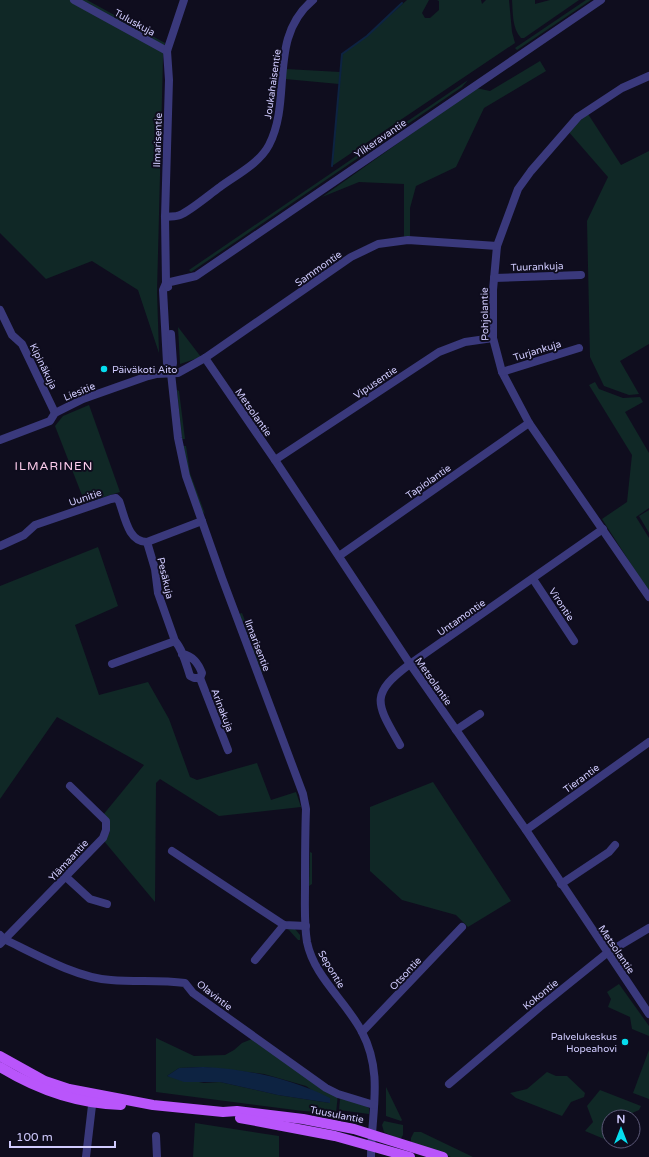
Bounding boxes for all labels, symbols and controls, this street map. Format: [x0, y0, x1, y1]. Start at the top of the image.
street label: Tuluskuja [112, 7, 157, 39]
street label: Joukahaisentie [262, 48, 284, 120]
street label: Ilmarisentie [151, 112, 165, 168]
street label: Ylikeravantie [352, 117, 409, 161]
street label: Sammontie [293, 248, 344, 289]
street label: Tuurankuja [510, 260, 564, 274]
street label: Pohjolantie [479, 287, 491, 341]
street label: Turjankuja [512, 338, 563, 364]
street label: Kipinäkuja [27, 342, 59, 391]
marker: Päiväkoti Aito [99, 364, 109, 374]
place label: Päiväkoti Aito [112, 364, 177, 376]
street label: Vipusentie [351, 364, 400, 402]
street label: Liesitie [62, 380, 97, 404]
street label: Metsolantie [232, 386, 274, 439]
district label: ILMARINEN [15, 459, 93, 473]
street label: Tapiolantie [404, 462, 454, 502]
street label: Uunitie [67, 487, 104, 509]
street label: Pesäkuja [154, 556, 176, 600]
street label: Virontie [546, 586, 576, 624]
street label: Untamontie [435, 597, 488, 639]
street label: Ilmarisentie [242, 618, 273, 673]
street label: Metsolantie [412, 655, 454, 708]
street label: Arinakuja [208, 687, 236, 734]
street label: Tierantie [561, 762, 602, 796]
street label: Ylämaantie [46, 837, 91, 884]
street label: Metsolantie [596, 923, 637, 976]
street label: Sepontie [315, 948, 347, 991]
street label: Otsontie [387, 954, 424, 993]
street label: Kokontie [520, 977, 561, 1013]
street label: Olavintie [194, 978, 235, 1014]
place label: Palvelukeskus Hopeahovi [551, 1031, 617, 1055]
marker: Palvelukeskus Hopeahovi [620, 1037, 630, 1047]
street label: Tuusulantie [309, 1104, 365, 1126]
north arrow [601, 1109, 641, 1149]
text: N [617, 1113, 625, 1126]
scale bar [10, 1123, 115, 1149]
text: 100 m [16, 1130, 53, 1144]

